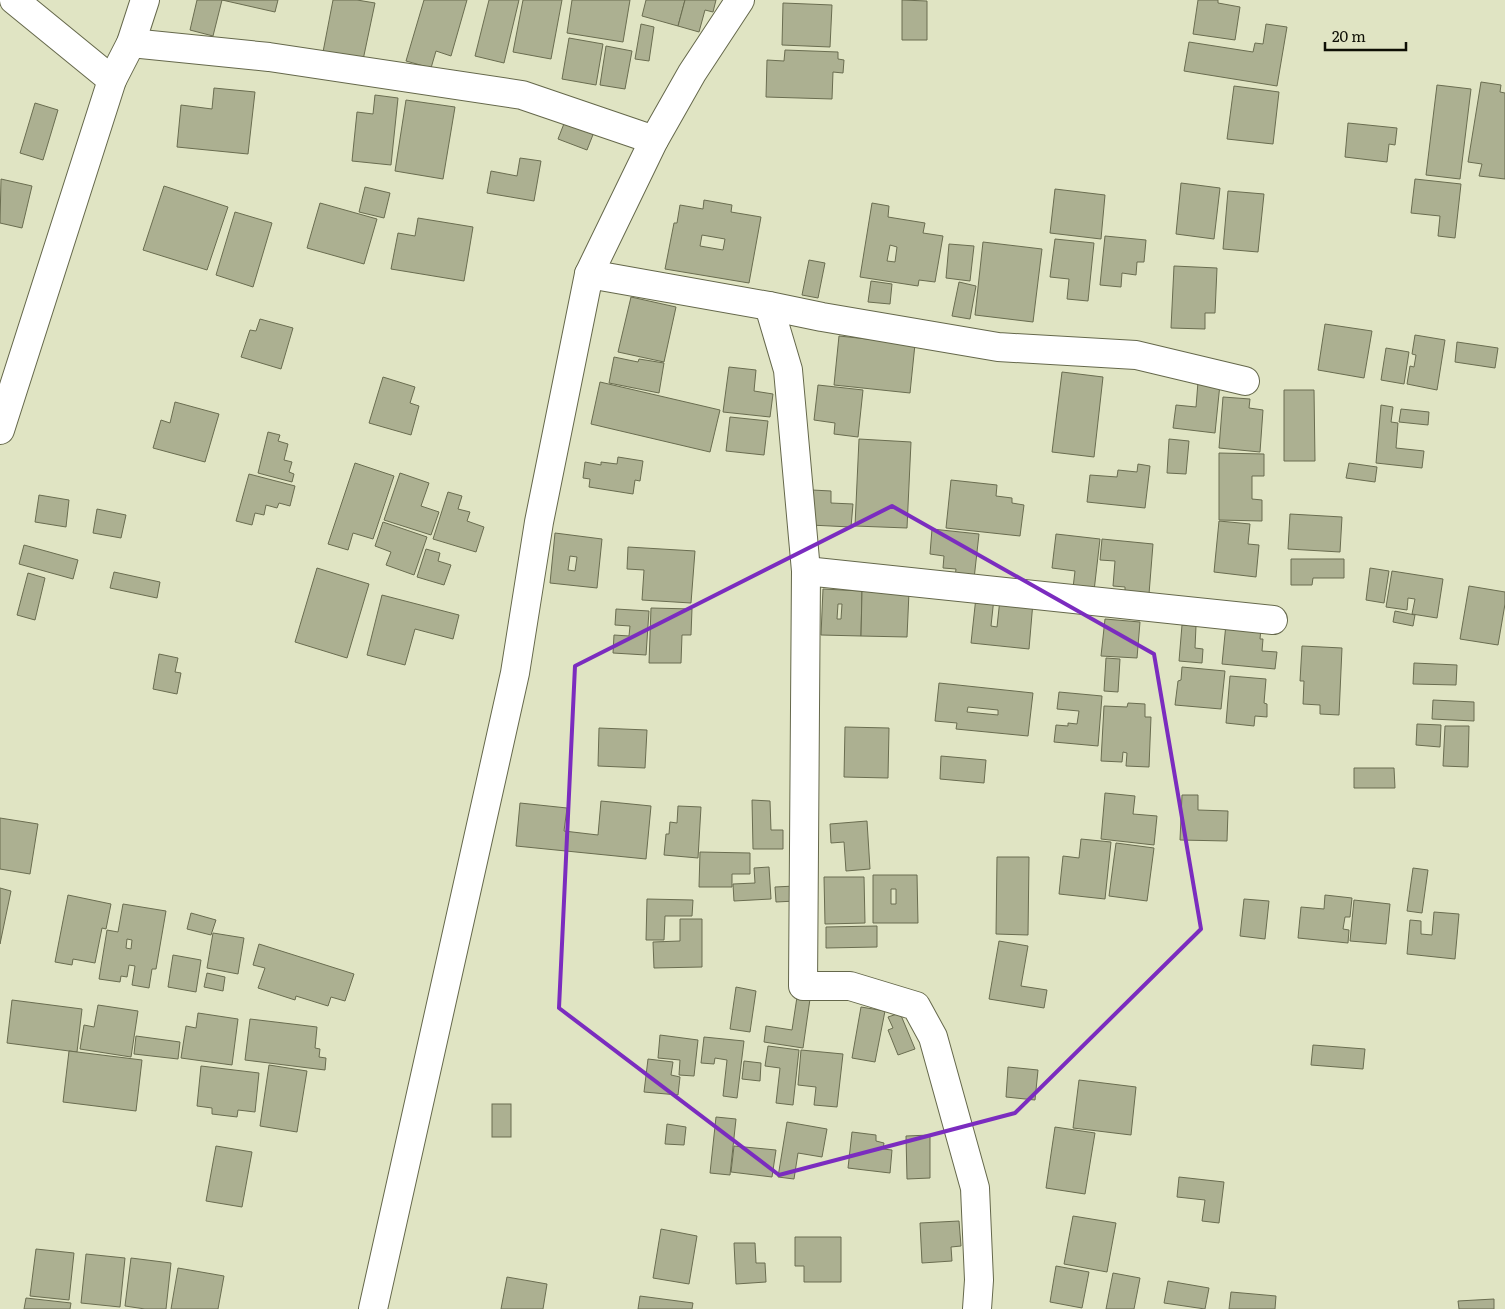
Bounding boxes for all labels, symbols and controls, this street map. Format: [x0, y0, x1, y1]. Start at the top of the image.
scale bar [1325, 20, 1406, 52]
text: 20 m [1332, 24, 1366, 47]

